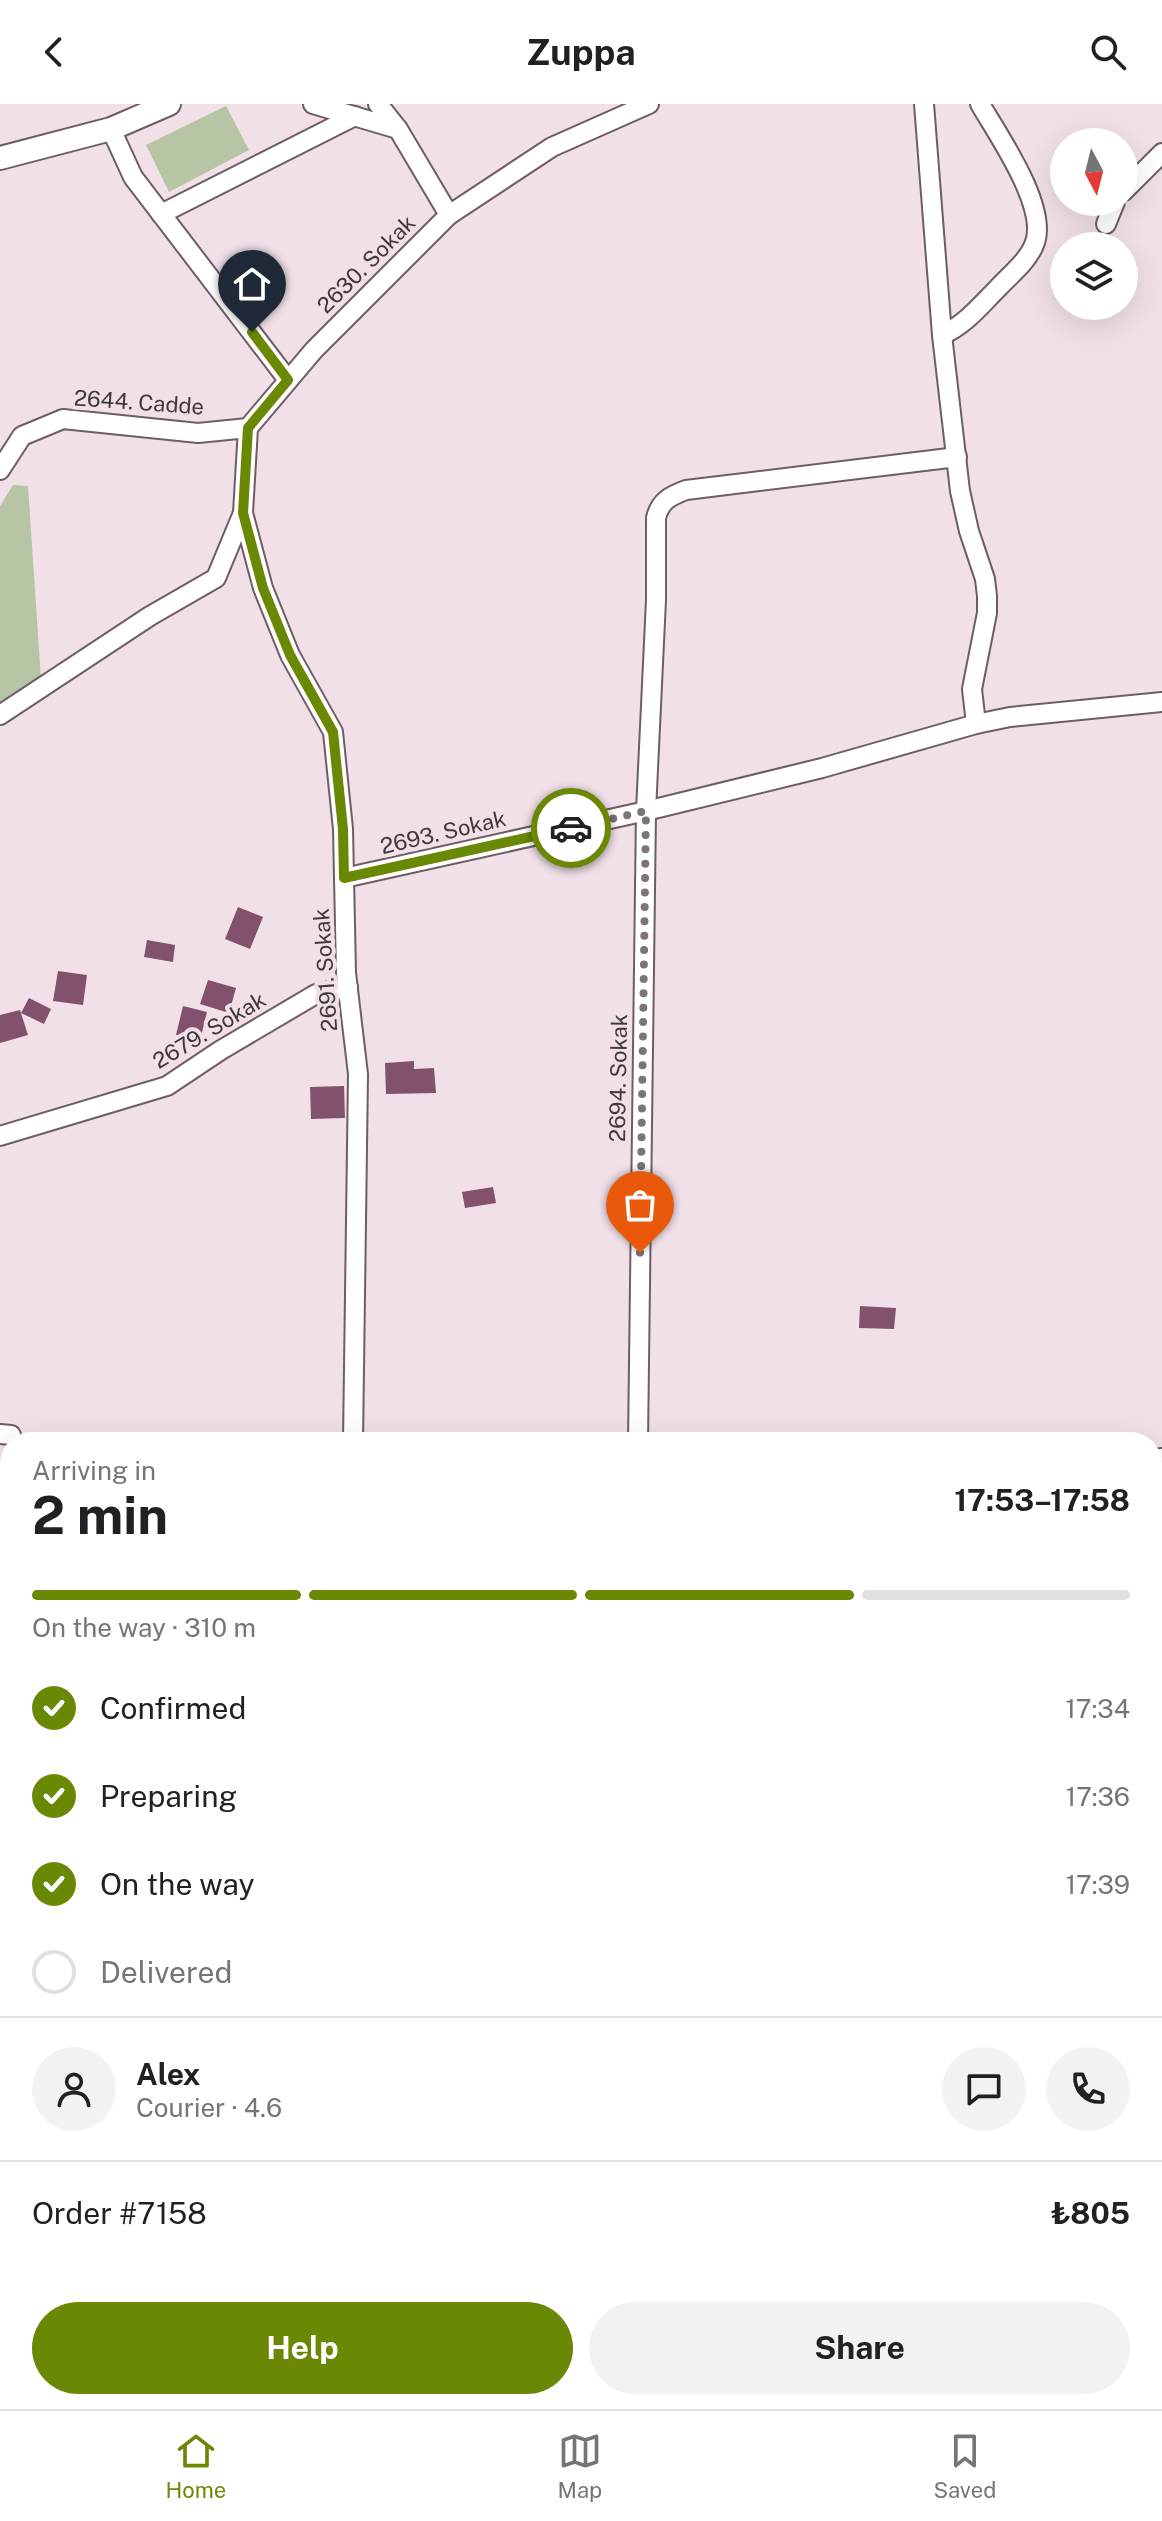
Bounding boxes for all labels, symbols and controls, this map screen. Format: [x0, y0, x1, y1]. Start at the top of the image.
icon: back [32, 30, 76, 74]
icon: search [1086, 30, 1130, 74]
text: Zuppa [526, 31, 636, 73]
north arrow [1050, 128, 1138, 216]
map controls [1050, 128, 1138, 320]
street label: 2630. Sokak [312, 210, 420, 318]
button: layers [1050, 232, 1138, 320]
pin [218, 250, 286, 332]
icon: home [230, 262, 274, 306]
street label: 2644. Cadde [73, 384, 205, 420]
courier [531, 788, 611, 868]
street label: 2693. Sokak [378, 805, 508, 859]
icon: car [549, 806, 593, 850]
street label: 2691. Sokak [308, 908, 342, 1032]
street label: 2679. Sokak [148, 986, 270, 1074]
street label: 2694. Sokak [604, 1014, 632, 1142]
pin [606, 1171, 674, 1253]
icon: bag [618, 1183, 662, 1227]
text: Arriving in [32, 1455, 156, 1486]
text: 17:53–17:58 [954, 1482, 1130, 1518]
text: 2 min [32, 1485, 168, 1546]
text: On the way · 310 m [32, 1612, 256, 1643]
icon: check [32, 1686, 76, 1730]
text: Confirmed [100, 1690, 246, 1726]
text: 17:34 [1065, 1693, 1130, 1724]
icon: check [32, 1774, 76, 1818]
text: Preparing [100, 1778, 237, 1814]
text: 17:36 [1066, 1781, 1130, 1812]
icon: check [32, 1862, 76, 1906]
text: On the way [100, 1866, 254, 1902]
text: 17:39 [1065, 1869, 1130, 1900]
text: Delivered [100, 1954, 232, 1990]
button: person [32, 2047, 116, 2131]
button: chat [942, 2047, 1026, 2131]
button: phone [1046, 2047, 1130, 2131]
text: Alex [136, 2056, 200, 2092]
text: Courier · 4.6 [136, 2092, 282, 2123]
text: Order #7158 [32, 2195, 207, 2231]
text: ₺805 [1051, 2195, 1130, 2231]
button: Help [32, 2302, 573, 2394]
button: Share [589, 2302, 1130, 2394]
tab: Home [166, 2429, 226, 2503]
tab: Map [557, 2429, 602, 2503]
tab: Saved [933, 2429, 996, 2503]

